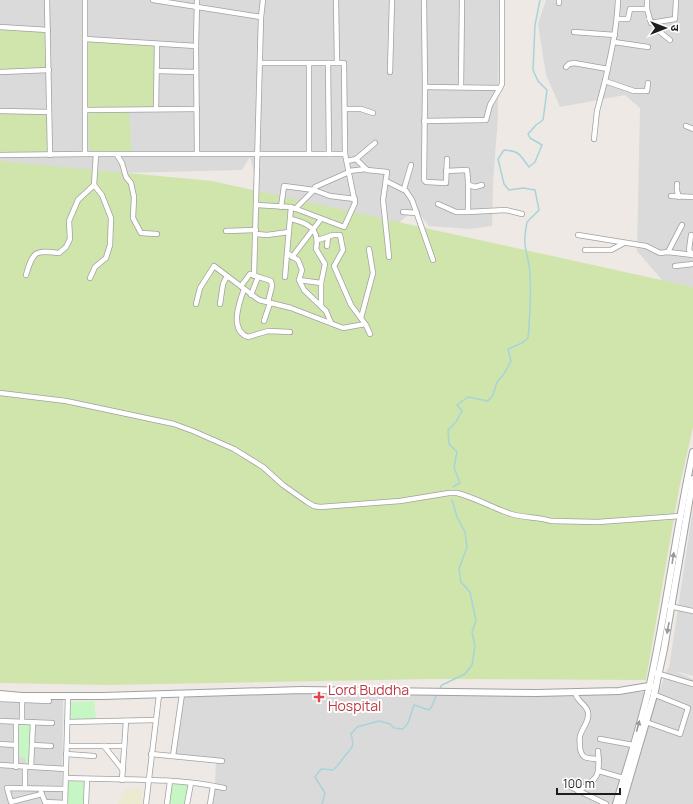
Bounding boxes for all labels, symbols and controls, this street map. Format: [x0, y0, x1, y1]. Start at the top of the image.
north arrow [645, 8, 685, 48]
text: उ [668, 25, 683, 32]
one-way arrow [670, 552, 676, 564]
one-way arrow [665, 621, 671, 634]
place label: Lord Buddha Hospital [328, 680, 409, 715]
marker: Lord Buddha Hospital [313, 691, 325, 703]
one-way arrow [635, 720, 641, 732]
scale bar [557, 770, 620, 796]
text: 100 m [563, 775, 595, 792]

